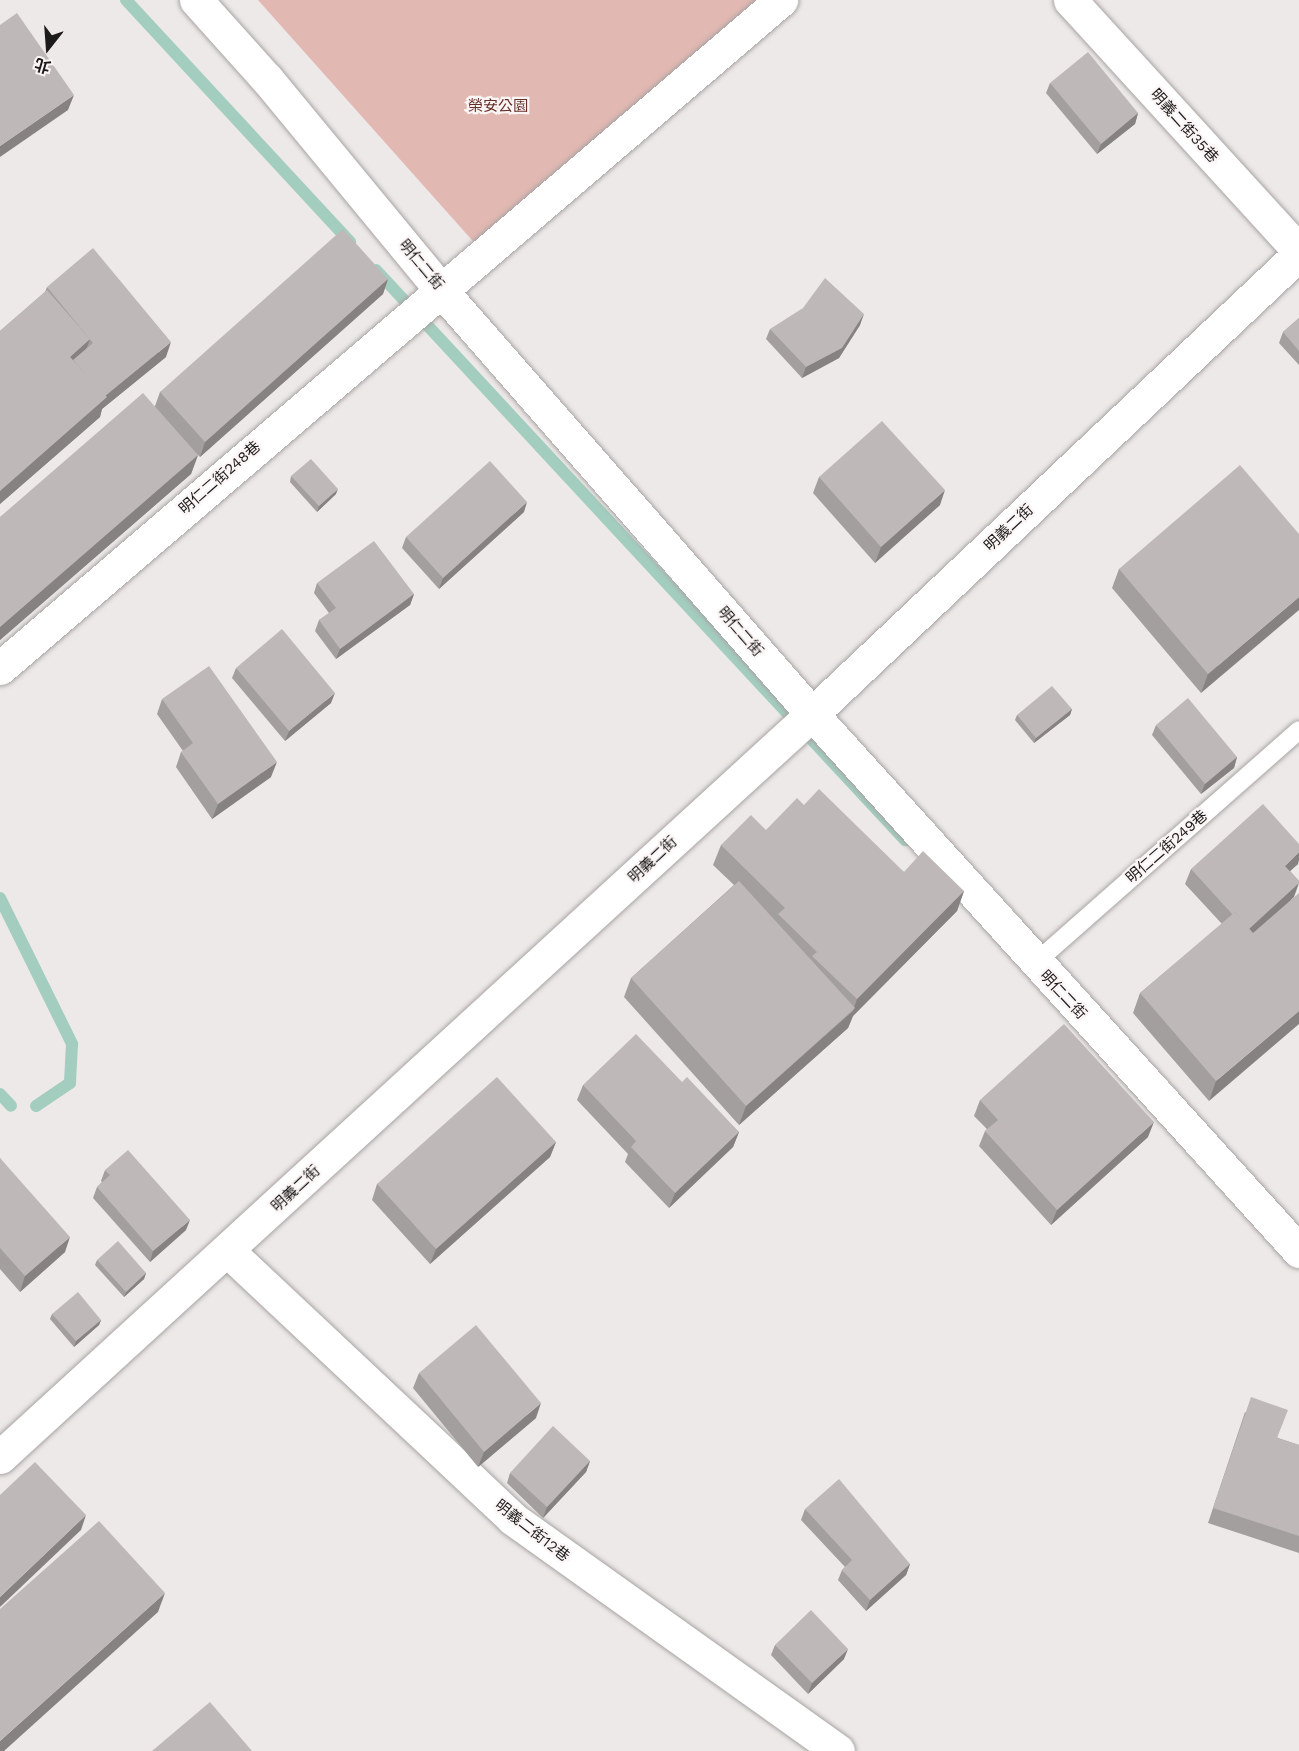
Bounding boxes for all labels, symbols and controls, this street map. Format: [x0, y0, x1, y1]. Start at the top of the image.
north arrow [18, 18, 78, 78]
text: 北 [32, 54, 53, 77]
street label: 明義二街35巷 [1146, 86, 1222, 166]
park label: 榮安公園 [468, 98, 528, 116]
street label: 明仁二街 [395, 236, 447, 294]
street label: 明仁二街248巷 [176, 438, 264, 518]
street label: 明義二街 [981, 501, 1037, 555]
street label: 明仁二街 [714, 603, 766, 661]
street label: 明仁二街249巷 [1123, 807, 1211, 887]
street label: 明義二街 [625, 833, 681, 887]
street label: 明仁二街 [1036, 967, 1090, 1023]
street label: 明義二街 [268, 1162, 324, 1216]
street label: 明義二街12巷 [491, 1496, 573, 1566]

